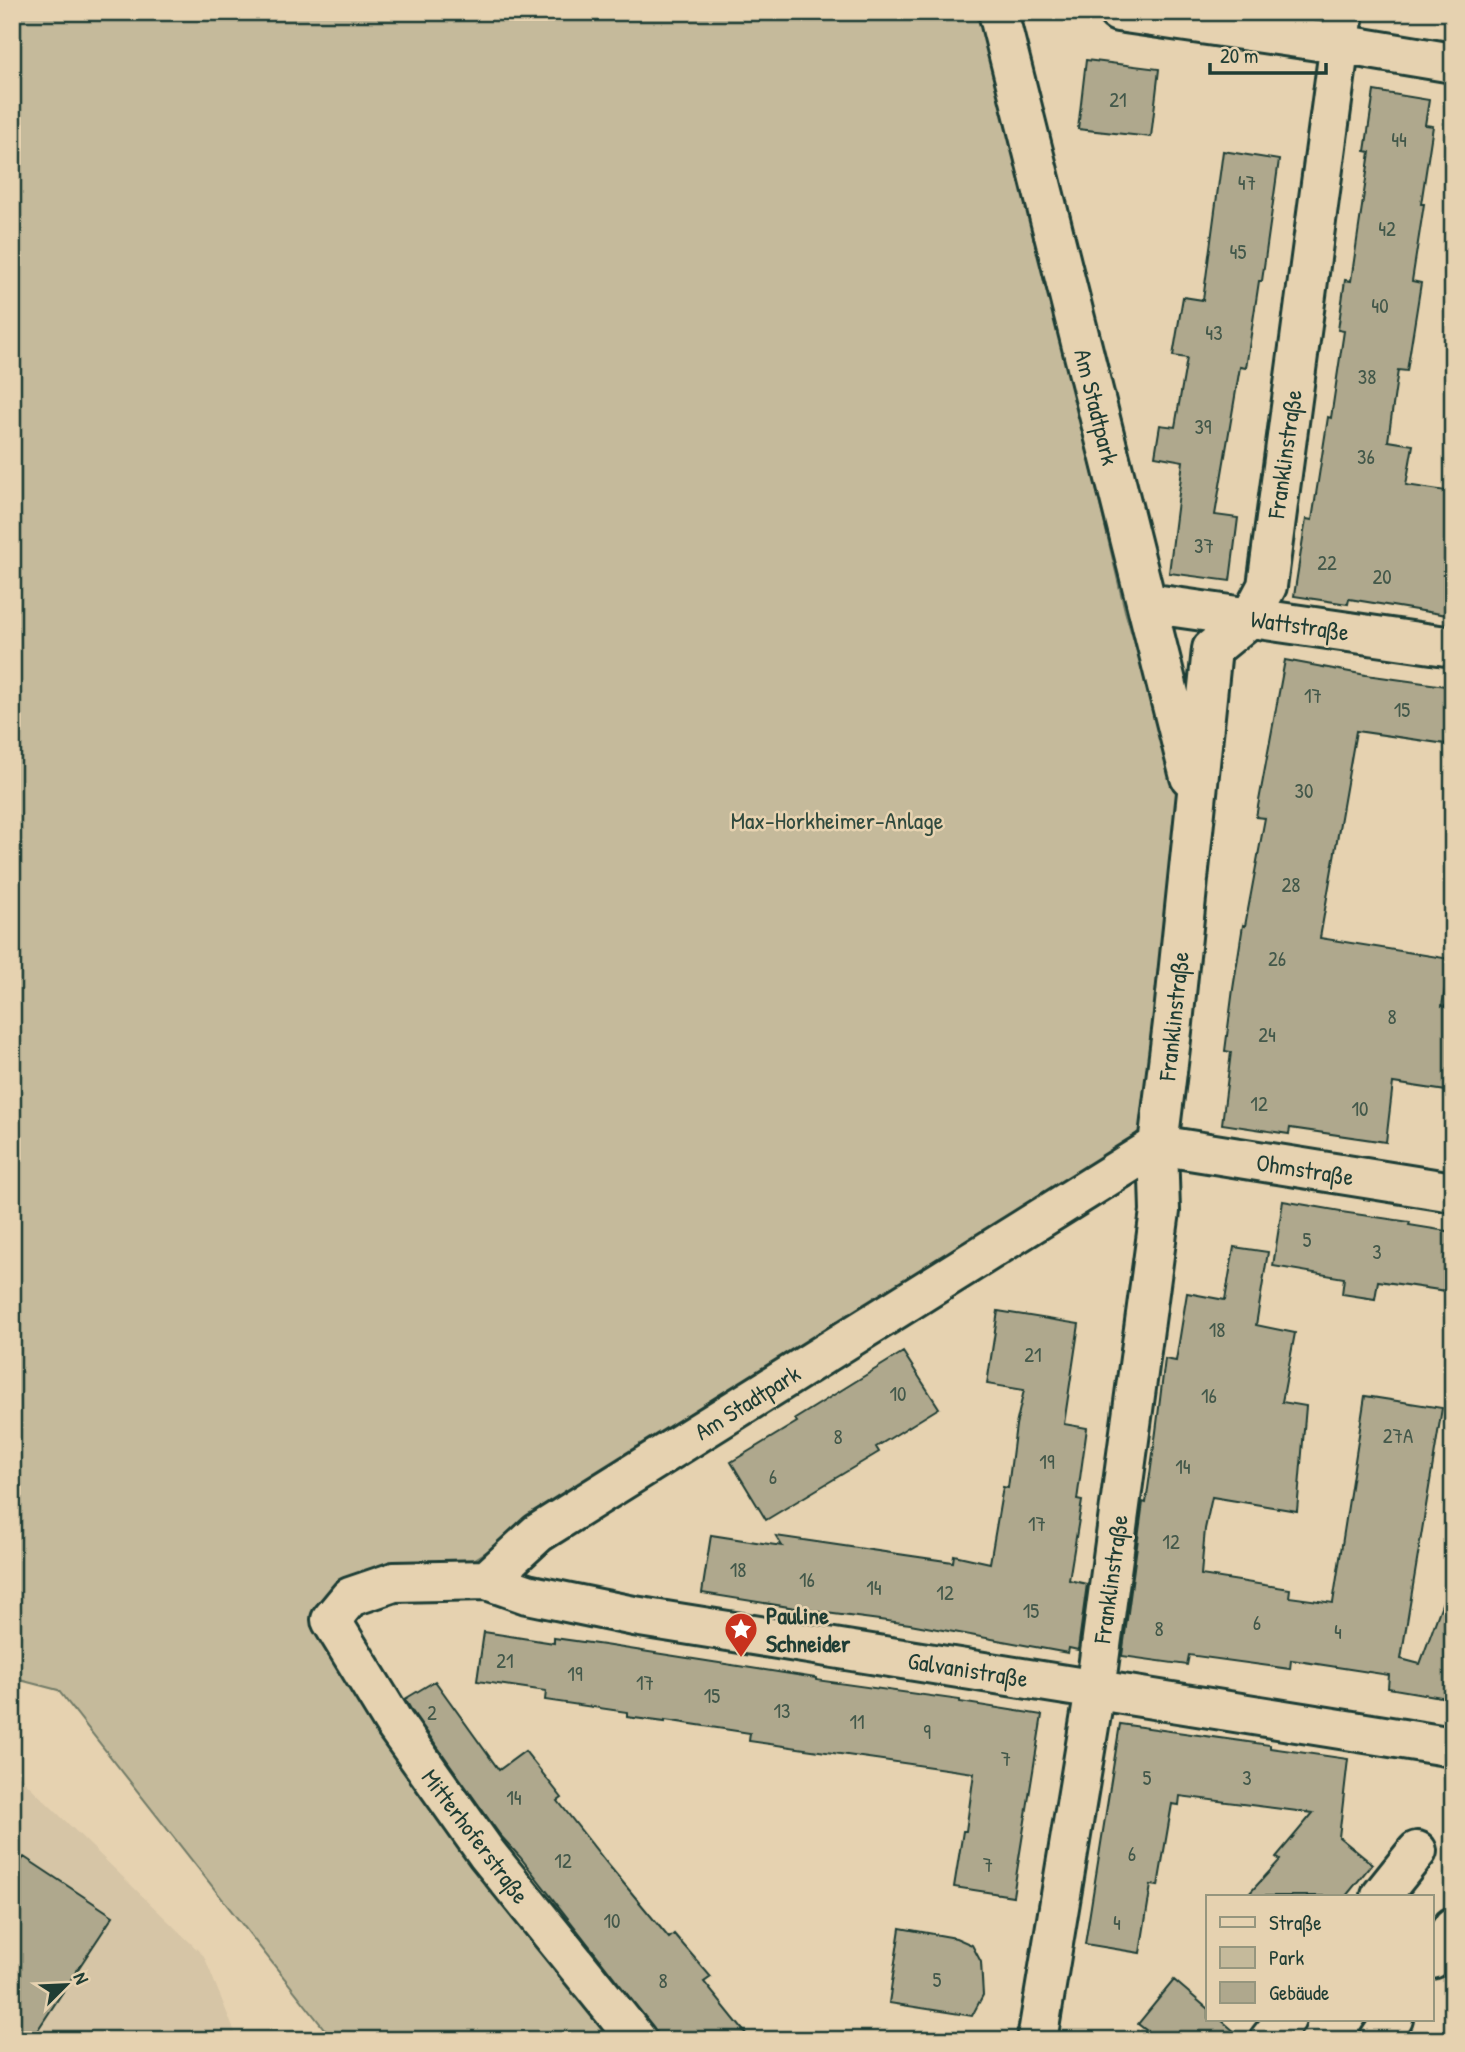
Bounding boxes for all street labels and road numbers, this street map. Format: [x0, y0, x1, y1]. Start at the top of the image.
street label: Am Stadtpark [1067, 346, 1127, 469]
street label: Franklinstraße [1259, 387, 1309, 521]
street label: Wattstraße [1249, 602, 1352, 648]
street label: Franklinstraße [1150, 950, 1196, 1083]
street label: Ohmstraße [1254, 1146, 1356, 1193]
street label: Am Stadtpark [688, 1357, 806, 1447]
street label: Franklinstraße [1085, 1512, 1135, 1646]
street label: Galvanistraße [906, 1644, 1031, 1694]
street label: Mitterhoferstraße [415, 1762, 537, 1910]

